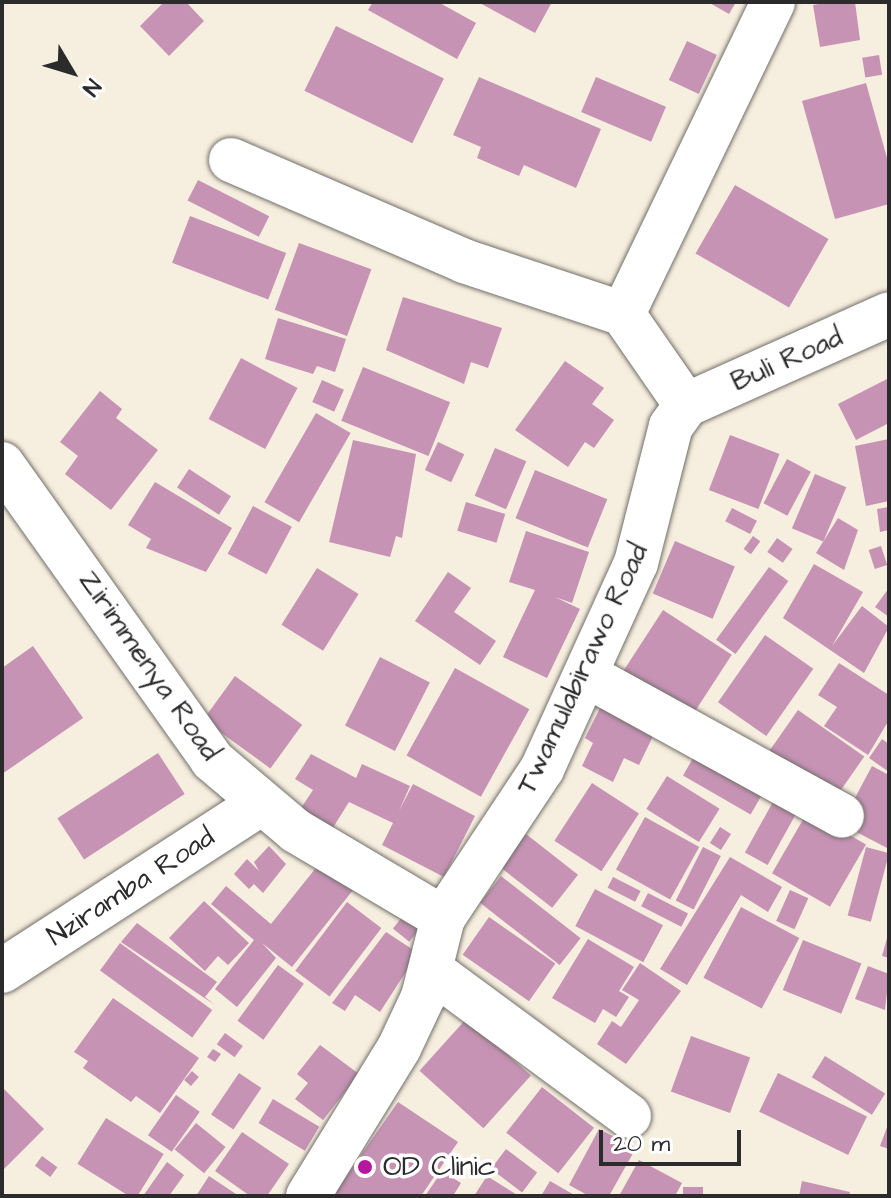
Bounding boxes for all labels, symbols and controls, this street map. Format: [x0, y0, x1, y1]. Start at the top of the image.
north arrow [32, 32, 112, 112]
text: N [75, 72, 108, 102]
street label: Buli Road [726, 321, 848, 399]
street label: Twamulabirawo Road [510, 538, 656, 800]
street label: Zirimmenya Road [71, 565, 227, 767]
street label: Nziramba Road [41, 820, 221, 954]
scale bar [603, 1114, 745, 1164]
text: 20 m [613, 1127, 670, 1161]
place label: OD Clinic [383, 1150, 496, 1184]
marker: OD Clinic [354, 1156, 376, 1178]

